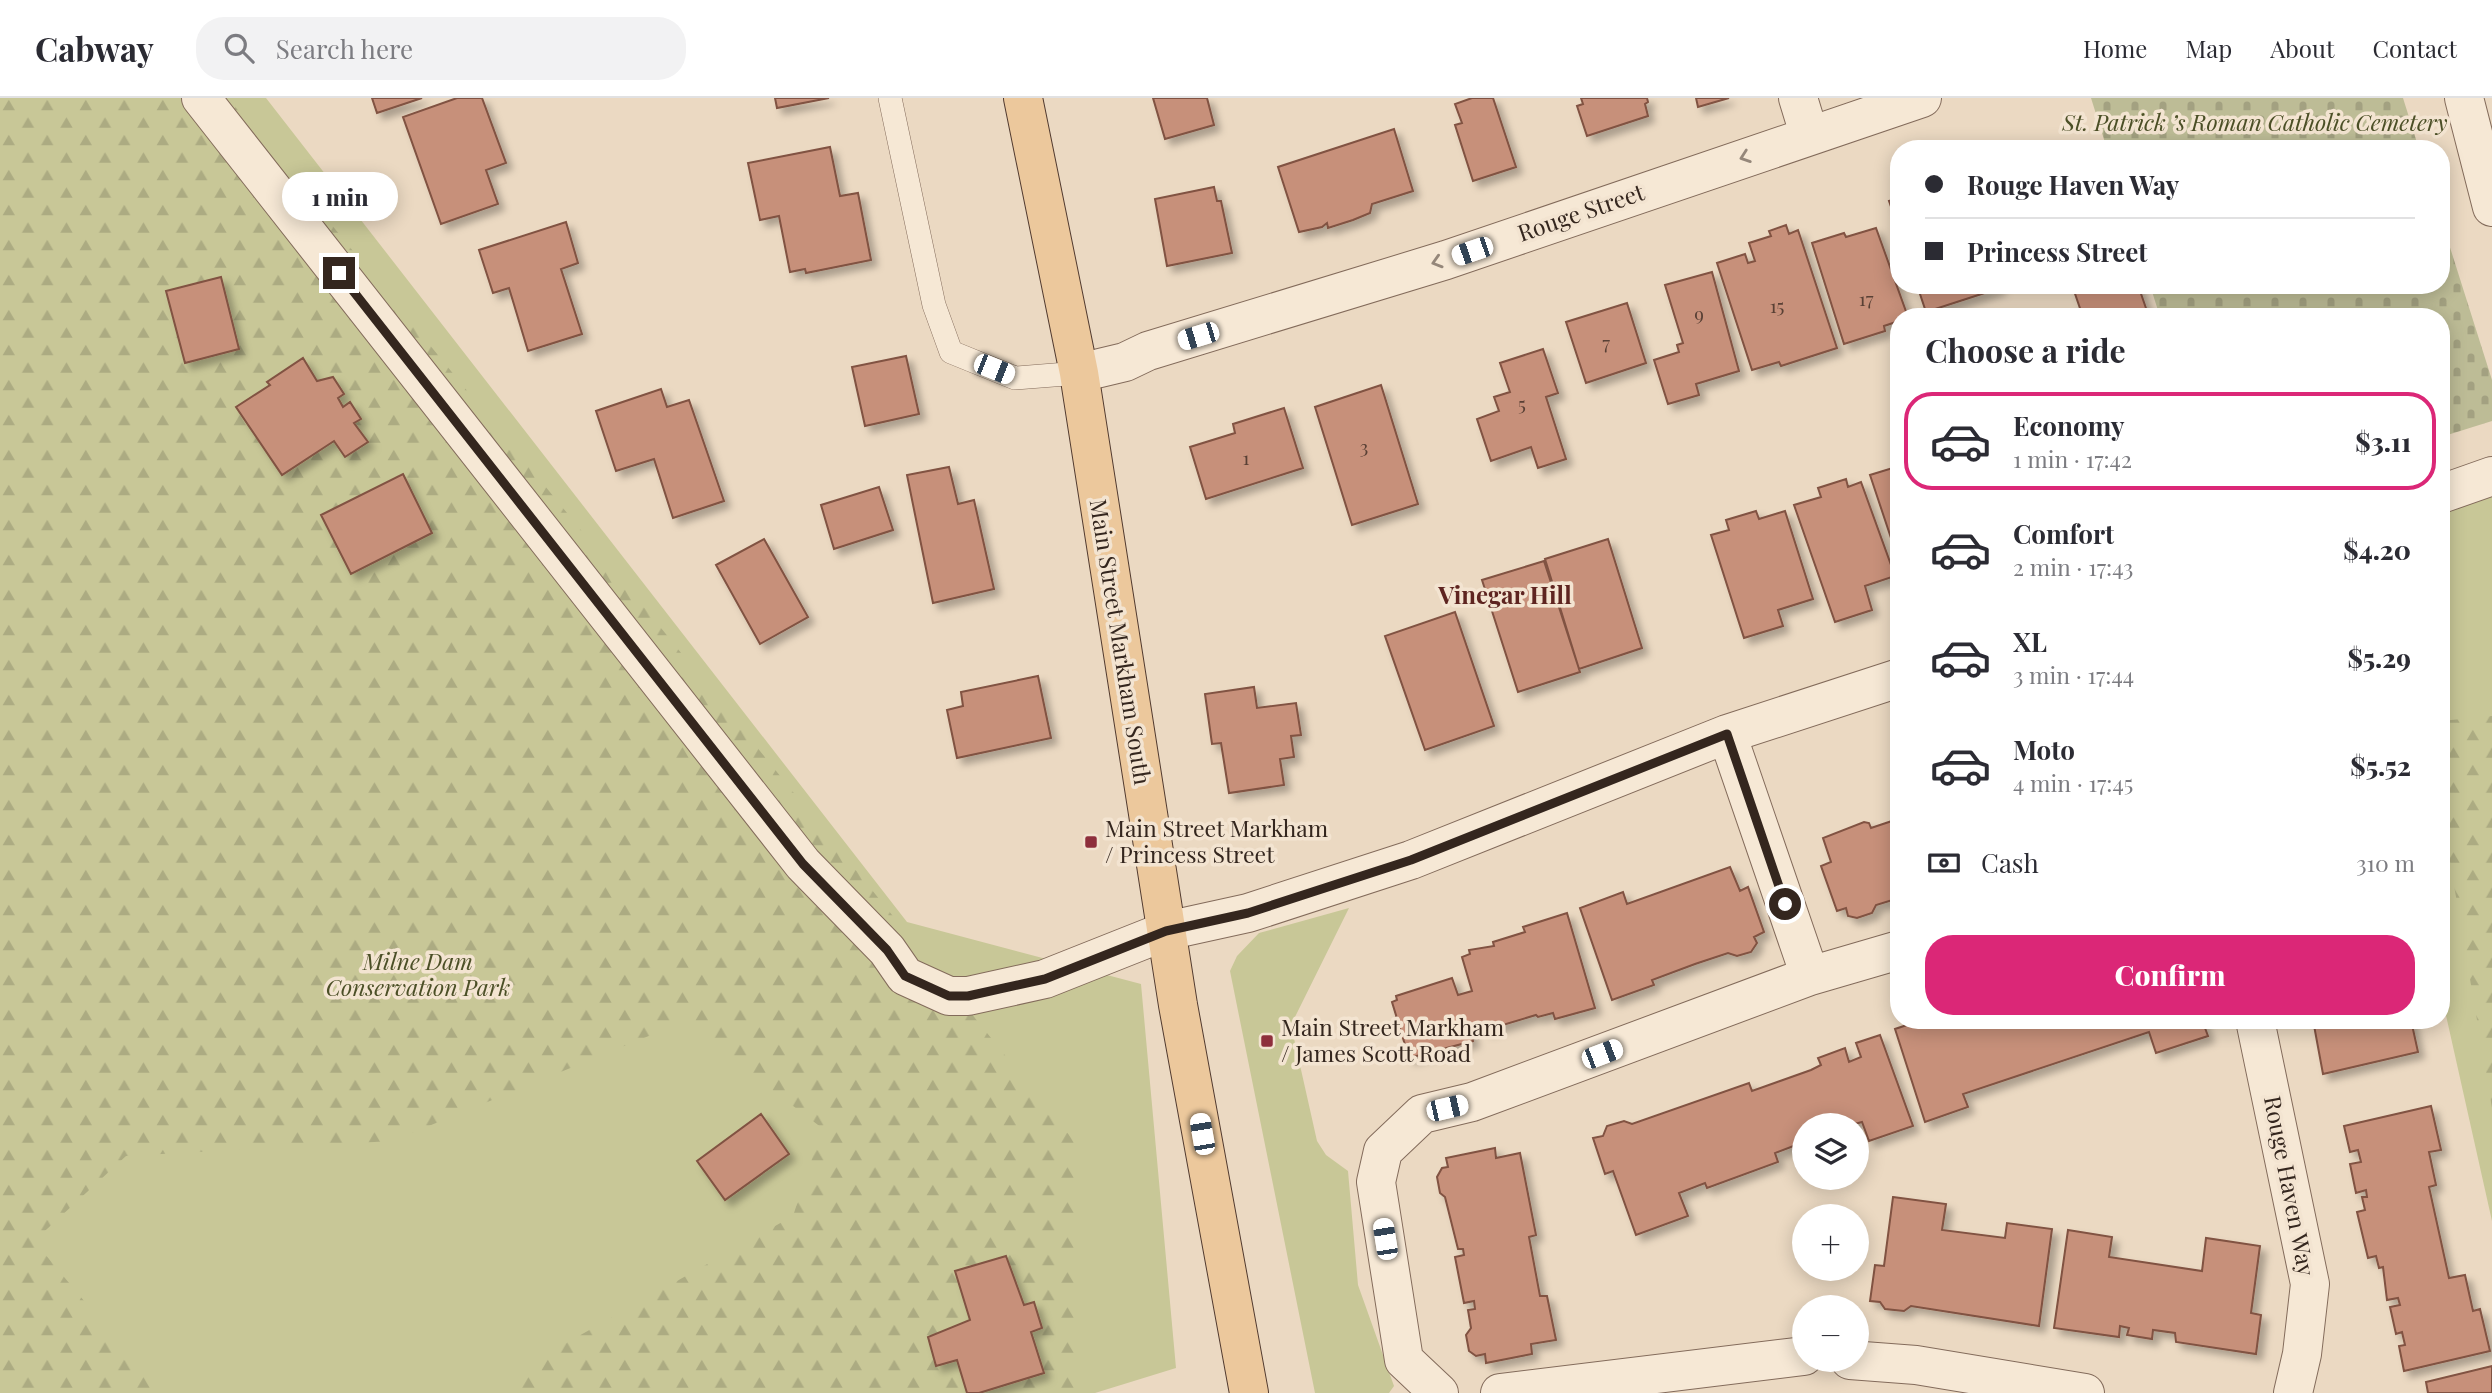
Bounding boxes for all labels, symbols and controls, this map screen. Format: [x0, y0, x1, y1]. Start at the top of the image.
search box [196, 17, 686, 80]
text: Cabway [35, 26, 154, 70]
icon: search [220, 29, 258, 67]
text: Search here [276, 31, 413, 66]
text: Home [2083, 32, 2147, 64]
text: Map [2185, 32, 2232, 64]
text: About [2270, 32, 2334, 64]
text: Contact [2372, 32, 2457, 64]
park label: St. Patrick ’s Roman Catholic Cemetery [2061, 106, 2448, 137]
one-way arrow [1739, 149, 1751, 163]
text: Rouge Haven Way [1967, 167, 2179, 202]
callout: 1 min [281, 172, 397, 220]
street label: Rouge Street [1513, 175, 1649, 248]
text: 1 min [312, 181, 368, 212]
car [1449, 234, 1496, 268]
text: Princess Street [1967, 234, 2148, 269]
one-way arrow [1431, 254, 1443, 269]
route end [323, 257, 355, 289]
house number: 17 [1859, 285, 1874, 311]
house number: 15 [1770, 292, 1784, 318]
house number: 9 [1694, 300, 1704, 326]
car [1175, 320, 1222, 352]
text: Choose a ride [1925, 328, 2126, 371]
house number: 7 [1602, 329, 1610, 355]
car [971, 351, 1018, 387]
house number: 5 [1518, 390, 1526, 416]
text: Economy [2013, 408, 2124, 443]
icon: car [1929, 410, 1992, 473]
text: $3.11 [2355, 424, 2411, 459]
house number: 3 [1360, 433, 1368, 459]
text: 1 min · 17:42 [2013, 443, 2132, 474]
house number: 1 [1242, 444, 1250, 470]
street label: Main Street Markham South [1084, 497, 1159, 787]
text: Comfort [2013, 516, 2114, 551]
icon: car [1929, 518, 1992, 581]
text: $4.20 [2343, 532, 2411, 567]
text: 2 min · 17:43 [2013, 551, 2133, 582]
district label: Vinegar Hill [1437, 578, 1572, 610]
text: XL [2013, 624, 2047, 659]
icon: car [1929, 626, 1992, 689]
text: $5.29 [2347, 640, 2411, 675]
text: 3 min · 17:44 [2013, 659, 2134, 690]
text: Moto [2013, 732, 2075, 767]
icon: car [1929, 734, 1992, 797]
text: $5.52 [2350, 748, 2411, 783]
text: 4 min · 17:45 [2013, 767, 2133, 798]
place label: Main Street Markham / Princess Street [1105, 812, 1329, 869]
marker: Main Street Markham / Princess Street [1083, 834, 1099, 850]
icon: cash [1925, 844, 1963, 882]
text: Cash [1981, 845, 2039, 880]
text: 310 m [2356, 847, 2415, 878]
route start [1769, 888, 1801, 920]
button: Confirm [1925, 935, 2415, 1015]
park label: Milne Dam Conservation Park [326, 945, 511, 1002]
place label: Main Street Markham / James Scott Road [1281, 1011, 1505, 1068]
marker: Main Street Markham / James Scott Road [1259, 1033, 1275, 1049]
car [1579, 1037, 1626, 1071]
car [1425, 1093, 1470, 1123]
street label: Rouge Haven Way [2258, 1093, 2323, 1279]
car [1189, 1111, 1216, 1157]
map controls [1792, 1113, 1869, 1372]
button: layers [1792, 1113, 1869, 1190]
button: + [1792, 1204, 1869, 1281]
car [1372, 1217, 1399, 1261]
button: − [1792, 1295, 1869, 1372]

